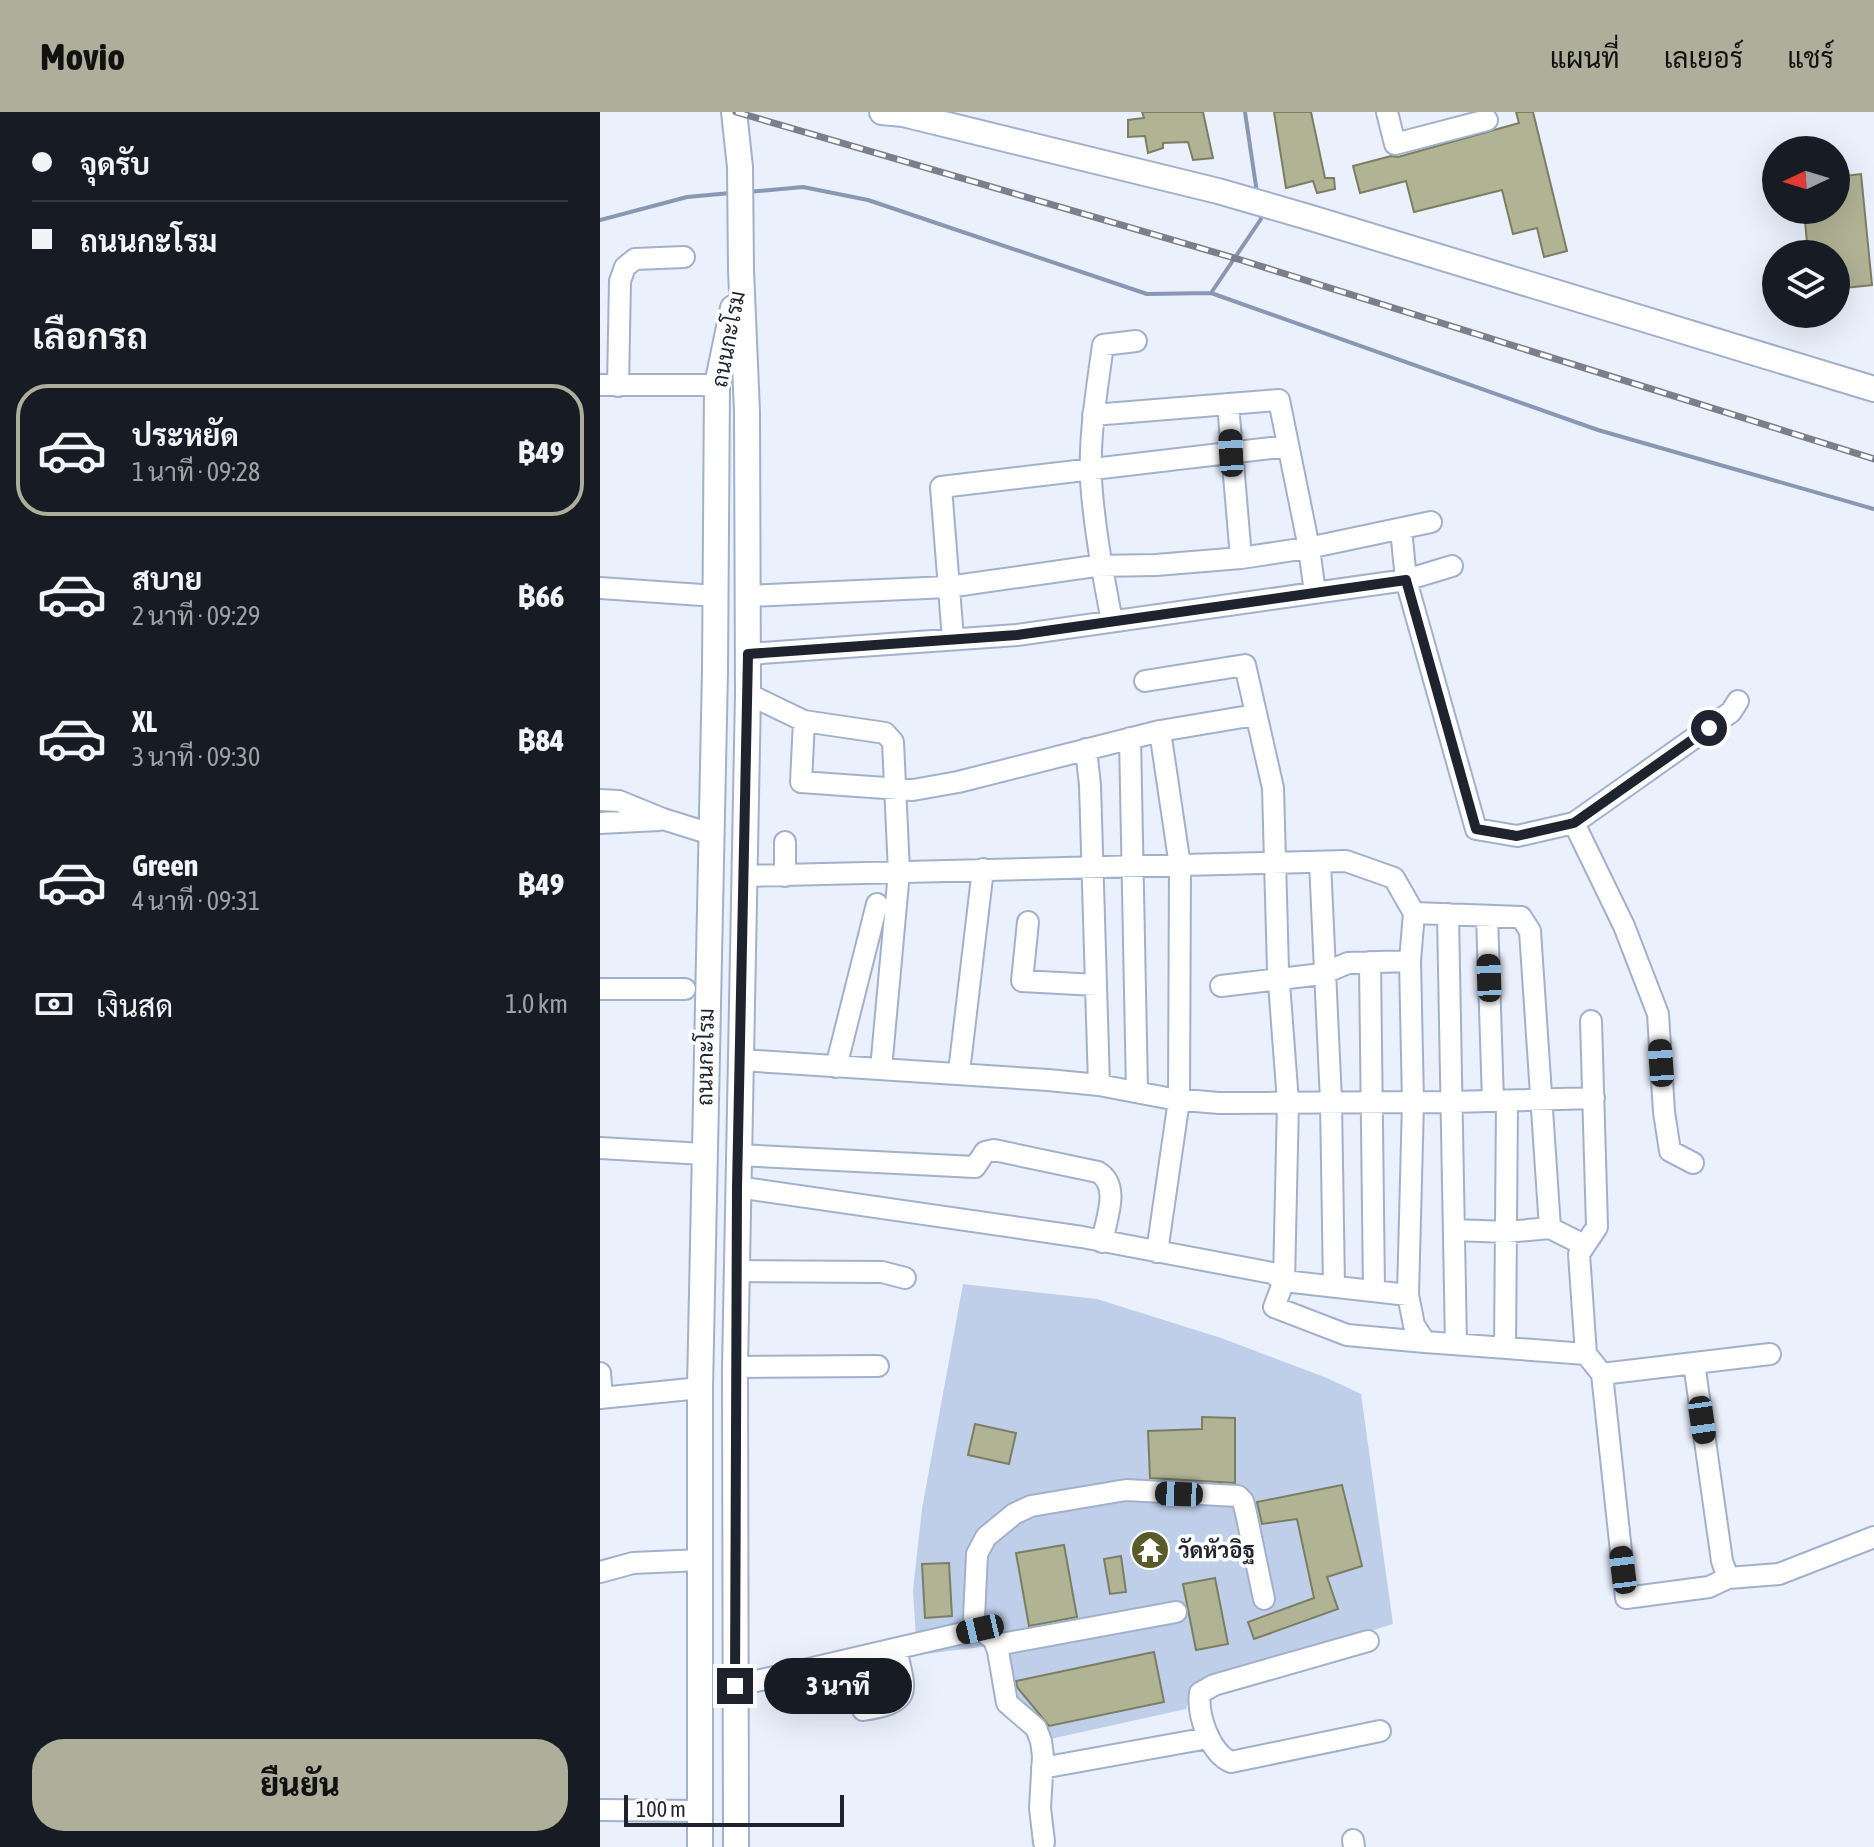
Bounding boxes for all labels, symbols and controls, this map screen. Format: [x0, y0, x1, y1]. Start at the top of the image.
text: Movio [40, 35, 125, 78]
text: แผนที่ [1550, 42, 1620, 74]
text: เลเยอร์ [1664, 42, 1743, 74]
text: แชร์ [1787, 42, 1834, 74]
north arrow [1762, 136, 1850, 224]
map controls [1762, 136, 1850, 328]
text: จุดรับ [80, 147, 150, 181]
text: ถนนกะโรม [80, 224, 217, 258]
button: layers [1762, 240, 1850, 328]
street label: ถนนกะโรม [705, 288, 750, 389]
text: เลือกรถ [32, 315, 148, 357]
icon: car [36, 414, 108, 486]
text: ประหยัด [132, 418, 239, 452]
car [1218, 428, 1244, 478]
text: ฿49 [518, 435, 564, 469]
text: 1 นาที · 09:28 [132, 457, 260, 487]
icon: car [36, 558, 108, 630]
text: สบาย [132, 562, 202, 596]
text: ฿66 [518, 579, 564, 613]
text: 2 นาที · 09:29 [132, 601, 260, 631]
icon: car [36, 702, 108, 774]
text: XL [132, 704, 157, 738]
route start [1691, 710, 1727, 746]
text: ฿84 [518, 723, 564, 757]
text: 3 นาที · 09:30 [132, 742, 260, 772]
icon: car [36, 846, 108, 918]
text: Green [132, 848, 198, 882]
text: ฿49 [518, 867, 564, 901]
text: 4 นาที · 09:31 [132, 886, 260, 916]
car [1476, 954, 1502, 1002]
icon: cash [32, 982, 76, 1026]
text: เงินสด [96, 989, 173, 1023]
text: 1.0 km [505, 989, 568, 1019]
street label: ถนนกะโรม [690, 1008, 719, 1106]
car [1647, 1038, 1675, 1088]
car [1687, 1395, 1717, 1445]
car [1155, 1481, 1203, 1507]
temple icon: วัดหัวอิฐ [1129, 1529, 1171, 1571]
place label: วัดหัวอิฐ [1178, 1537, 1255, 1565]
car [1608, 1545, 1638, 1595]
car [954, 1612, 1006, 1646]
callout: 3 นาที [763, 1658, 911, 1714]
route end [717, 1668, 753, 1704]
text: 3 นาที [806, 1671, 870, 1701]
button: ยืนยัน [32, 1739, 568, 1831]
scale bar [624, 1791, 844, 1827]
text: 100 m [636, 1796, 686, 1822]

